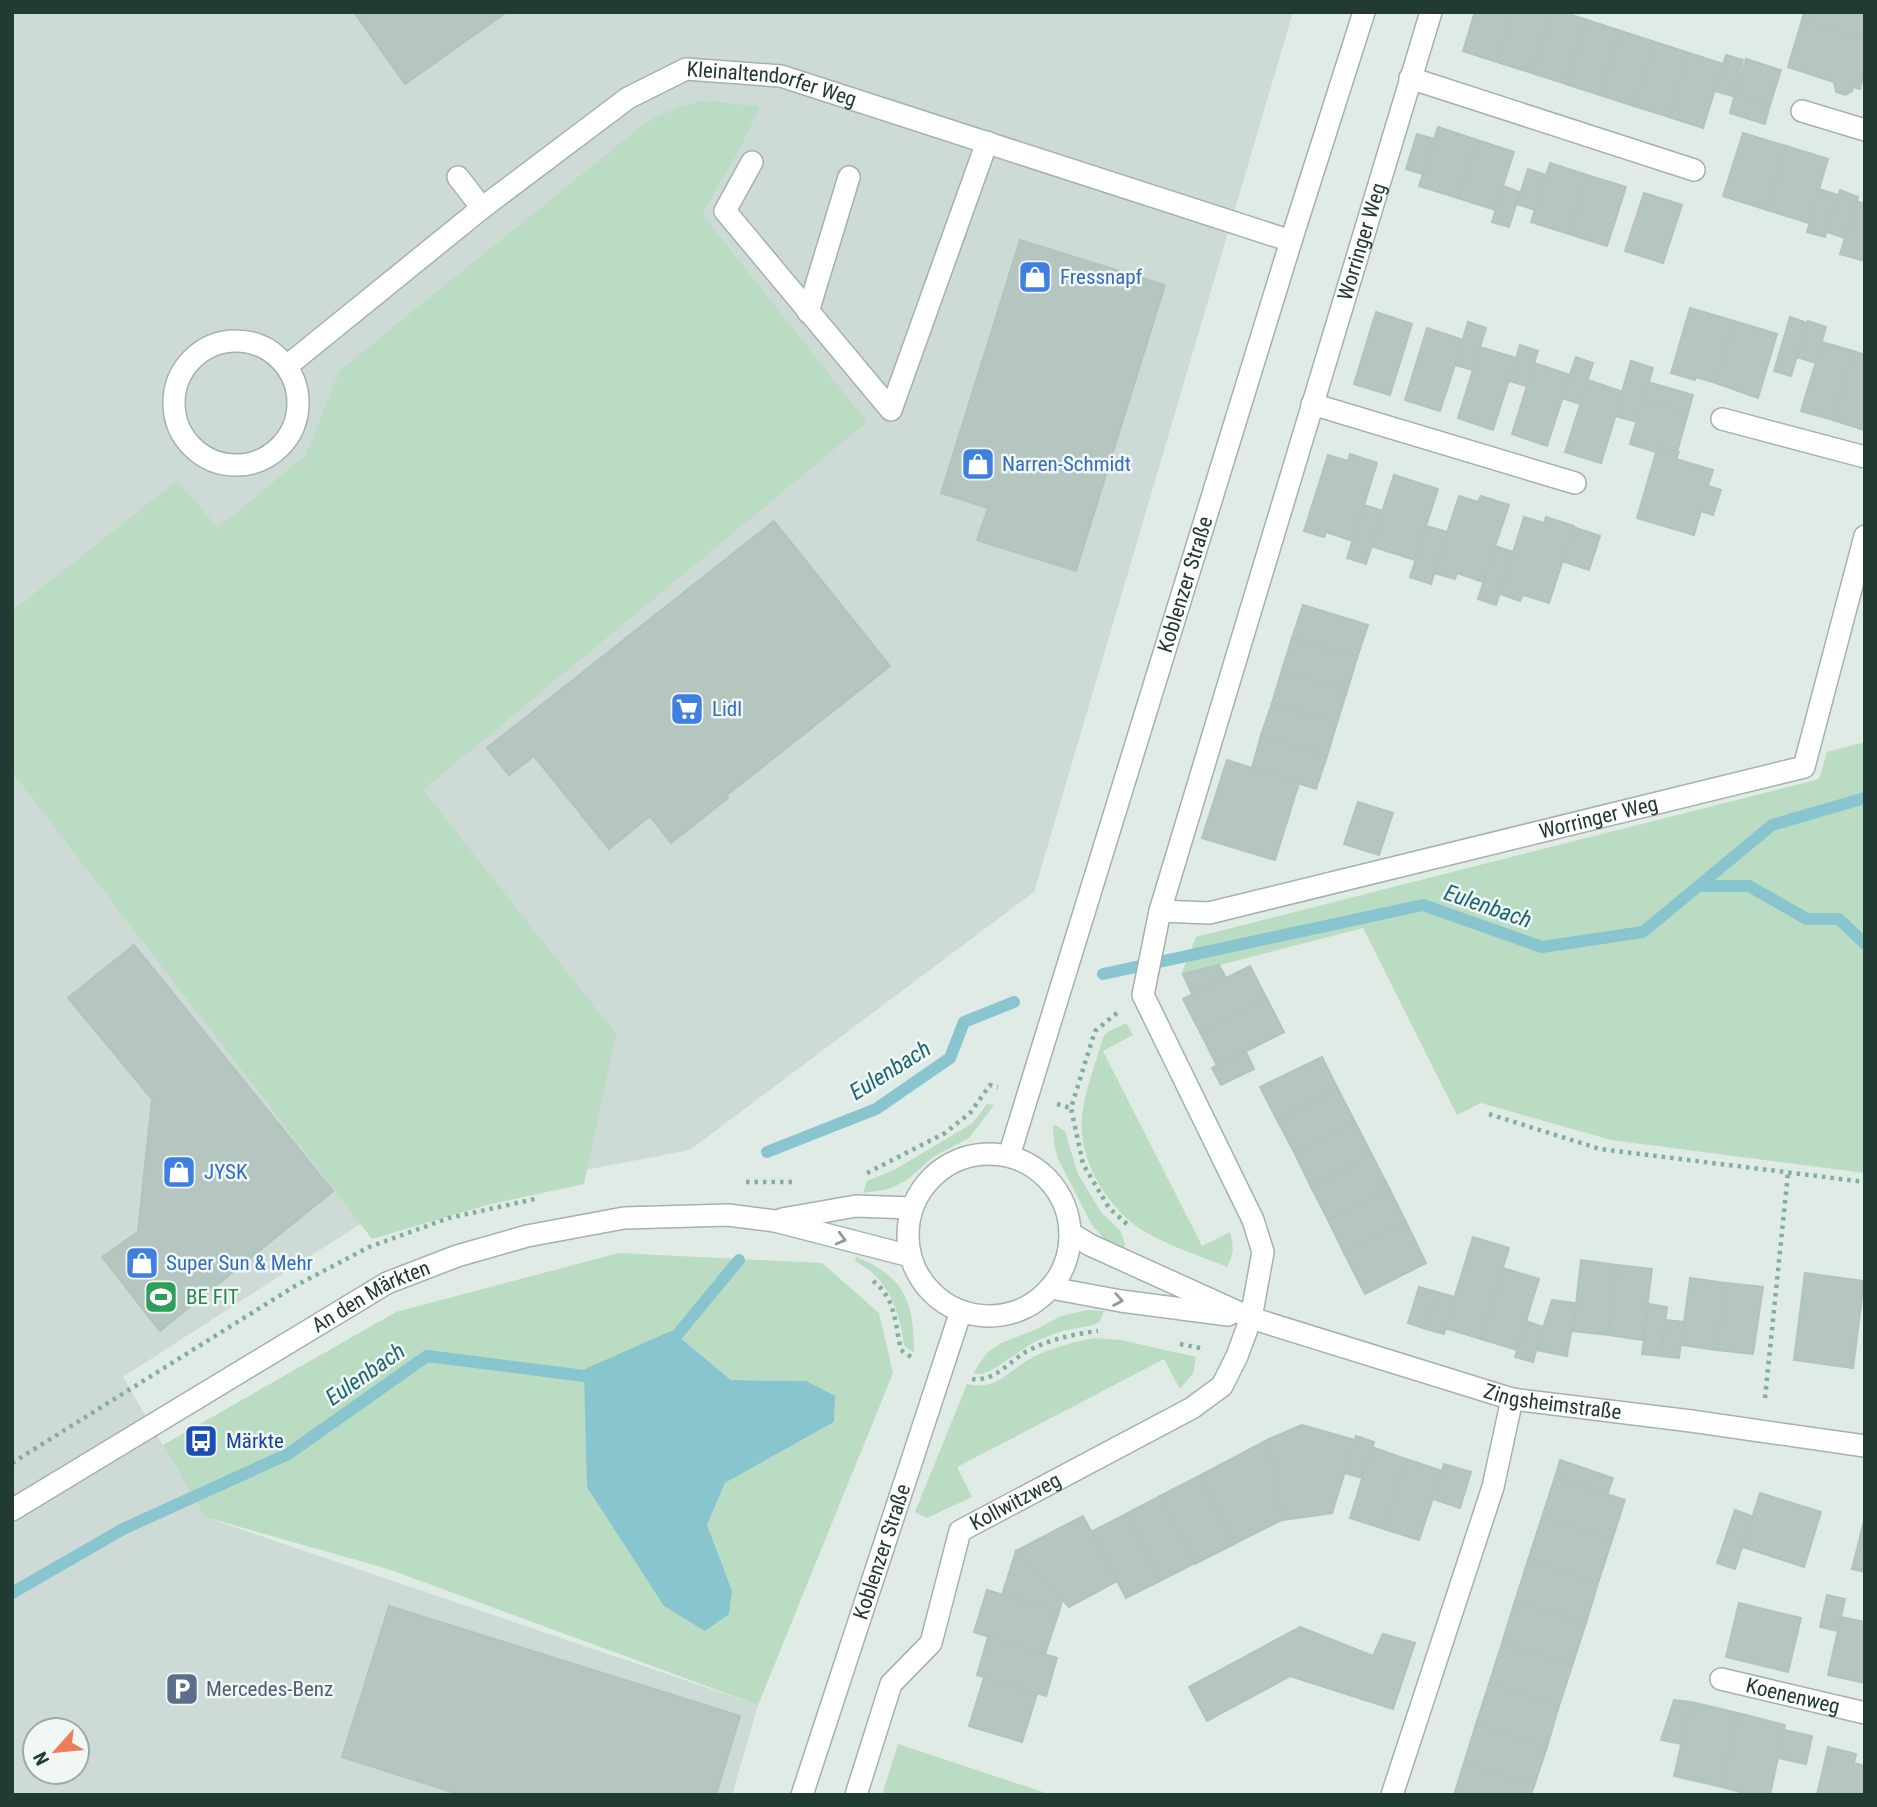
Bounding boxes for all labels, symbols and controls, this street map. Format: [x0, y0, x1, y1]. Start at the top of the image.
street label: Kleinaltendorfer Weg [686, 57, 860, 112]
street label: Worringer Weg [1333, 180, 1391, 303]
shop icon: Fressnapf [1016, 258, 1054, 296]
place label: Fressnapf [1060, 265, 1143, 289]
shop icon: Narren-Schmidt [959, 445, 997, 483]
place label: Narren-Schmidt [1002, 452, 1131, 476]
street label: Koblenzer Straße [1153, 513, 1217, 655]
supermarket icon: Lidl [668, 690, 706, 728]
place label: Lidl [712, 697, 742, 721]
street label: Worringer Weg [1537, 791, 1660, 844]
water label: Eulenbach [1440, 879, 1535, 934]
water label: Eulenbach [845, 1035, 936, 1106]
shop icon: JYSK [160, 1153, 198, 1191]
place label: JYSK [204, 1160, 248, 1184]
one-way arrow [835, 1231, 847, 1245]
shop icon: Super Sun & Mehr [123, 1244, 161, 1282]
place label: Super Sun & Mehr [166, 1251, 313, 1275]
street label: An den Märkten [308, 1256, 433, 1338]
sports icon: BE FIT [142, 1278, 180, 1316]
place label: BE FIT [186, 1285, 239, 1309]
one-way arrow [1112, 1292, 1124, 1307]
water label: Eulenbach [320, 1337, 410, 1412]
street label: Zingsheimstraße [1481, 1379, 1623, 1424]
bus stop icon: Märkte [182, 1422, 220, 1460]
place label: Märkte [226, 1429, 284, 1453]
street label: Kollwitzweg [966, 1468, 1065, 1535]
street label: Koblenzer Straße [848, 1481, 915, 1623]
parking icon: Mercedes-Benz [163, 1670, 201, 1708]
street label: Koenenweg [1744, 1673, 1842, 1719]
place label: Mercedes-Benz [206, 1677, 333, 1701]
north arrow [21, 1716, 91, 1786]
text: N [28, 1748, 54, 1769]

